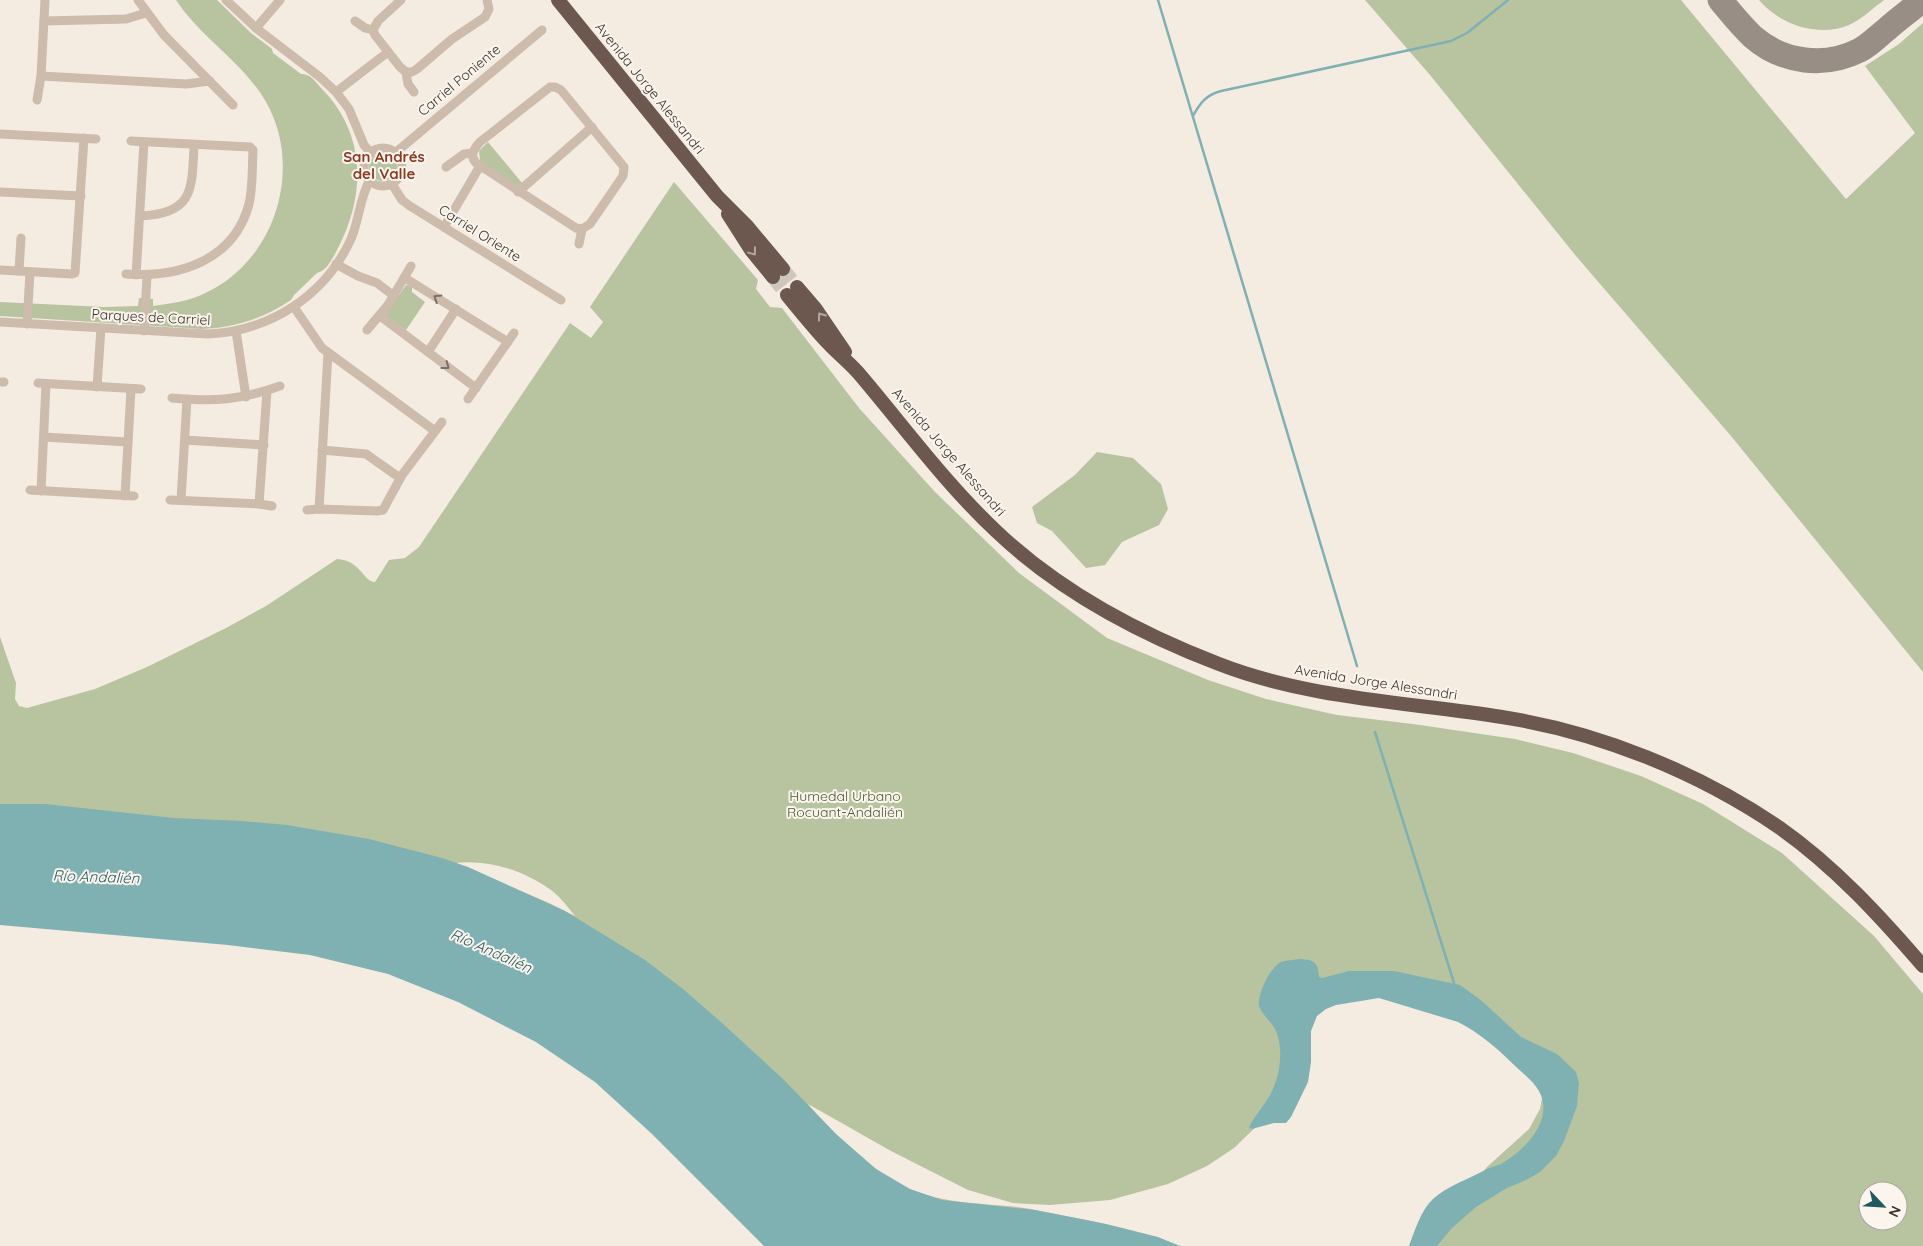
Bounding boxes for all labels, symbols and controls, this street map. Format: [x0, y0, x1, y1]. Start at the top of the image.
street label: Avenida Jorge Alessandri [591, 18, 709, 158]
street label: Carriel Poniente [414, 40, 504, 120]
district label: San Andrés del Valle [343, 147, 425, 183]
street label: Carriel Oriente [435, 200, 525, 266]
one-way arrow [748, 246, 756, 255]
one-way arrow [433, 294, 442, 304]
street label: Parques de Carriel [91, 305, 211, 329]
one-way arrow [818, 312, 827, 322]
one-way arrow [440, 360, 450, 369]
street label: Avenida Jorge Alessandri [888, 384, 1010, 520]
street label: Avenida Jorge Alessandri [1293, 660, 1459, 704]
park label: Humedal Urbano Rocuant-Andalién [787, 787, 903, 821]
water label: Río Andalién [52, 865, 140, 888]
water label: Río Andalién [448, 924, 535, 977]
north arrow [1858, 1181, 1908, 1231]
text: N [1884, 1203, 1905, 1220]

